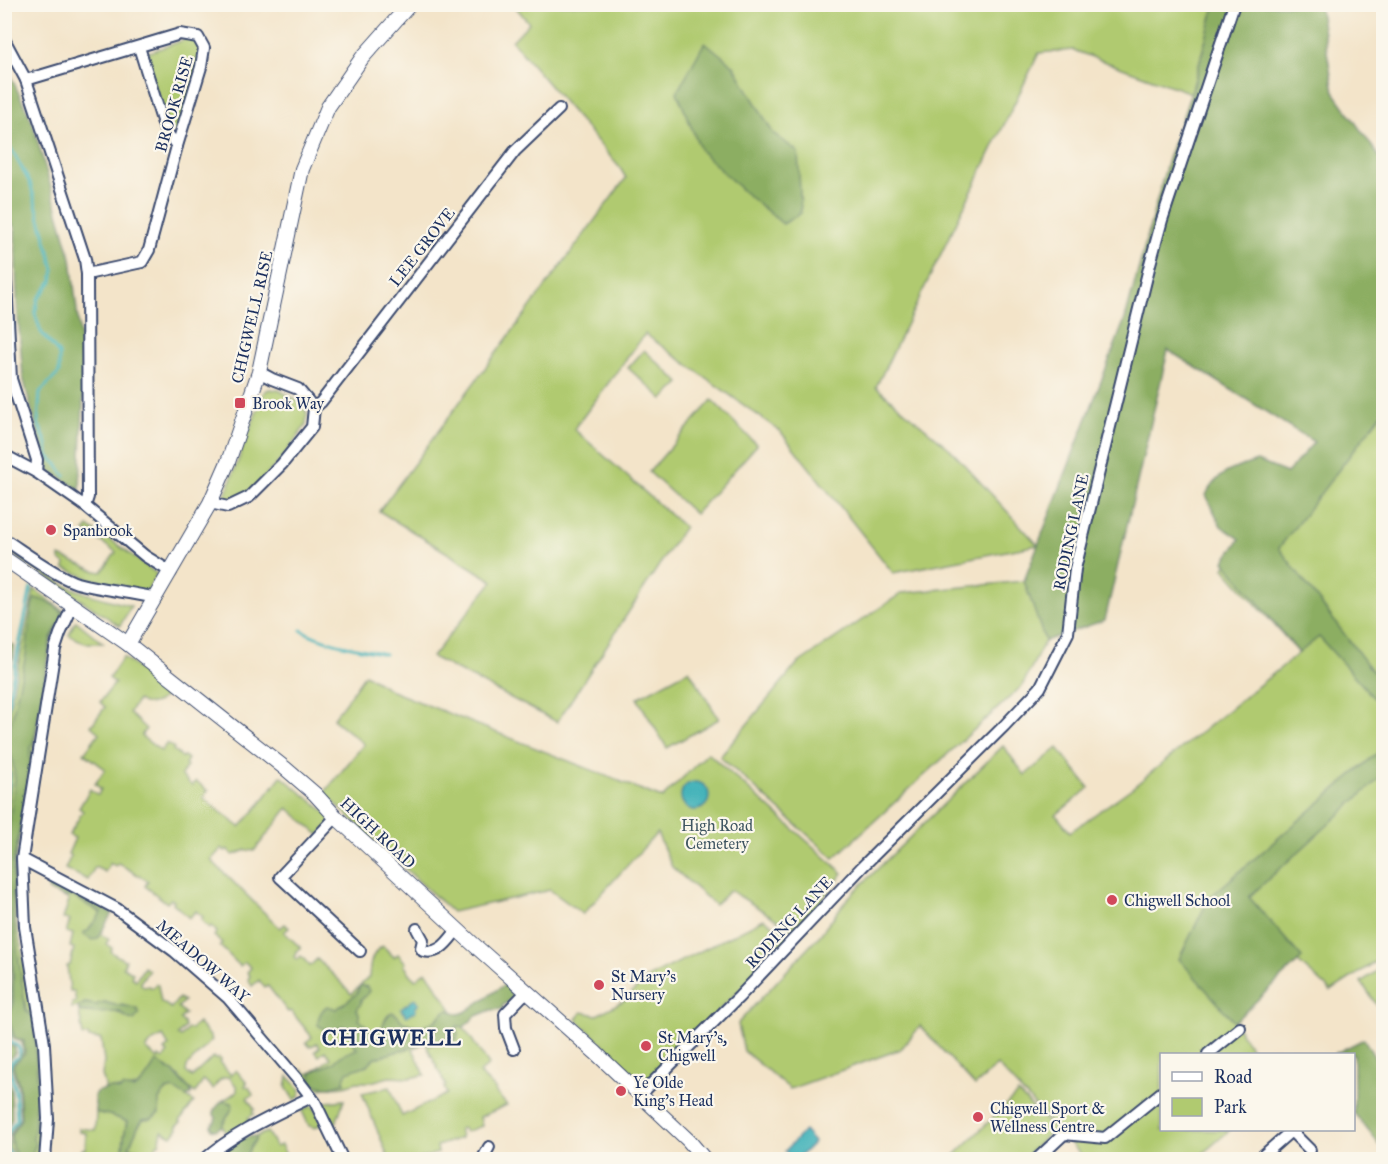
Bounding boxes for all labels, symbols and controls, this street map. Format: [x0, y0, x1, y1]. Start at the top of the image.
street label: BROOK RISE [151, 54, 197, 154]
street label: LEE GROVE [385, 204, 459, 290]
street label: CHIGWELL RISE [227, 249, 277, 385]
place label: Brook Way [252, 394, 325, 413]
marker: Brook Way [233, 396, 247, 410]
street label: RODING LANE [1049, 472, 1093, 592]
place label: Spanbrook [63, 521, 133, 540]
marker: Spanbrook [44, 523, 58, 537]
street label: HIGH ROAD [337, 793, 419, 873]
park label: High Road Cemetery [681, 816, 753, 853]
street label: RODING LANE [742, 872, 836, 972]
place label: Chigwell School [1124, 891, 1231, 911]
marker: Chigwell School [1105, 893, 1119, 907]
street label: MEADOW WAY [153, 915, 254, 1007]
place label: St Mary's Nursery [611, 967, 676, 1004]
marker: St Mary's Nursery [592, 978, 606, 992]
district label: CHIGWELL [322, 1024, 462, 1051]
place label: St Mary's, Chigwell [658, 1028, 727, 1066]
marker: St Mary's, Chigwell [639, 1039, 653, 1053]
legend [1160, 1053, 1355, 1131]
text: Road [1214, 1066, 1252, 1088]
place label: Ye Olde King's Head [633, 1073, 713, 1111]
marker: Ye Olde King's Head [614, 1084, 628, 1098]
text: Park [1214, 1096, 1247, 1118]
place label: Chigwell Sport & Wellness Centre [990, 1099, 1105, 1136]
marker: Chigwell Sport & Wellness Centre [971, 1110, 985, 1124]

